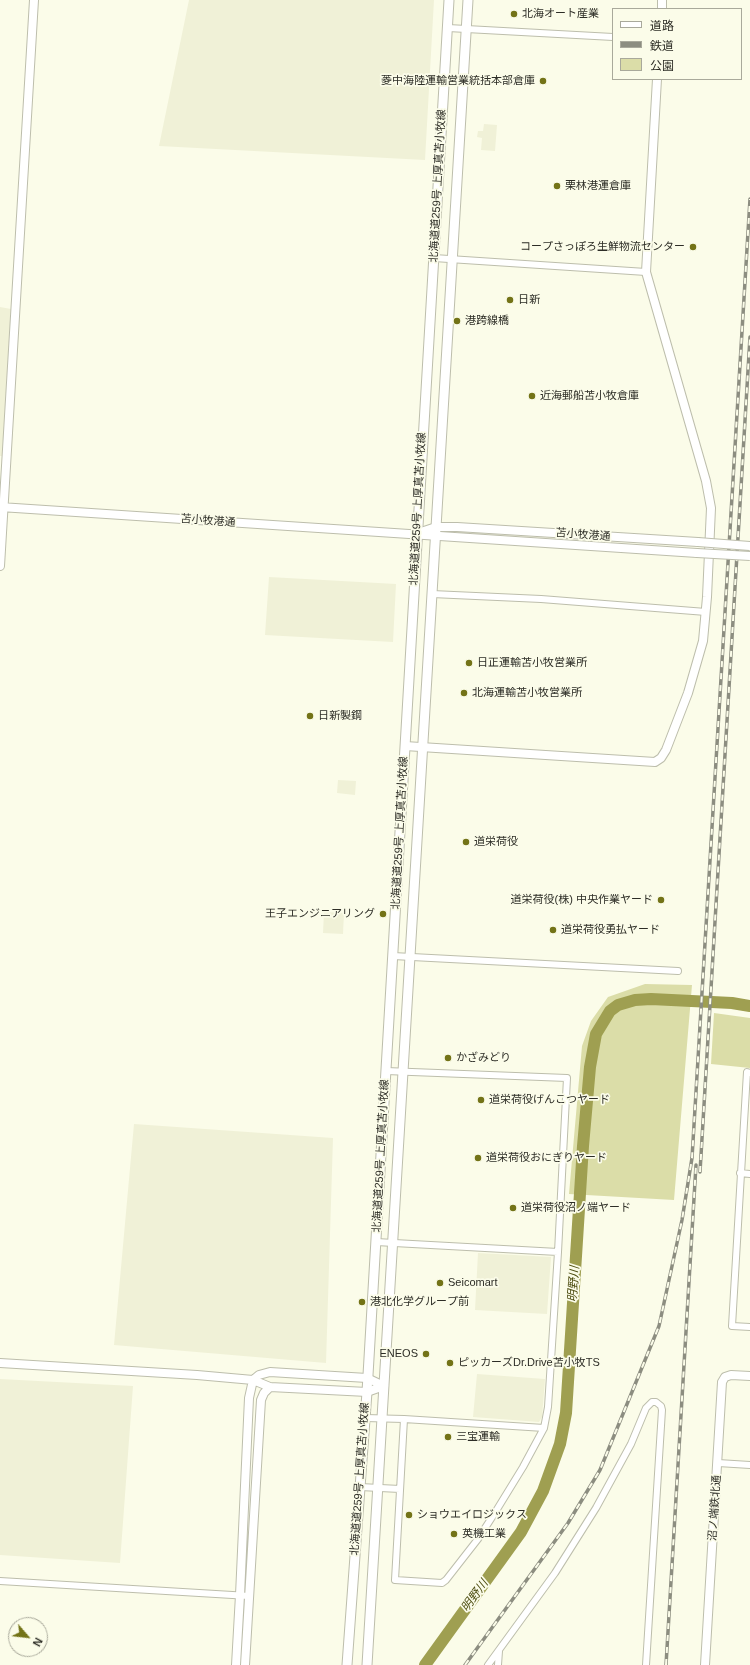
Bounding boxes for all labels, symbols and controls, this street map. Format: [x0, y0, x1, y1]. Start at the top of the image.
place label: 北海オート産業 [522, 7, 599, 21]
legend [612, 8, 742, 80]
marker: 北海オート産業 [509, 9, 519, 19]
text: 道路 [650, 19, 674, 33]
text: 鉄道 [650, 39, 674, 53]
text: 公園 [650, 59, 674, 73]
place label: 菱中海陸運輸営業統括本部倉庫 [381, 74, 535, 88]
marker: 菱中海陸運輸営業統括本部倉庫 [538, 76, 548, 86]
street label: 北海道道259号 上厚真苫小牧線 [427, 109, 449, 263]
place label: 栗林港運倉庫 [565, 179, 631, 193]
marker: 栗林港運倉庫 [552, 181, 562, 191]
place label: コープさっぽろ生鮮物流センター [520, 240, 685, 254]
marker: コープさっぽろ生鮮物流センター [688, 242, 698, 252]
place label: 日新 [518, 293, 540, 307]
marker: 日新 [505, 295, 515, 305]
place label: 港跨線橋 [465, 314, 509, 328]
marker: 港跨線橋 [452, 316, 462, 326]
place label: 近海郵船苫小牧倉庫 [540, 389, 639, 403]
marker: 近海郵船苫小牧倉庫 [527, 391, 537, 401]
street label: 北海道道259号 上厚真苫小牧線 [407, 432, 429, 586]
street label: 苫小牧港通 [180, 512, 236, 530]
street label: 苫小牧港通 [555, 526, 611, 544]
place label: 日正運輸苫小牧営業所 [477, 656, 587, 670]
marker: 日正運輸苫小牧営業所 [464, 658, 474, 668]
place label: 北海運輸苫小牧営業所 [472, 686, 582, 700]
marker: 北海運輸苫小牧営業所 [459, 688, 469, 698]
place label: 日新製鋼 [318, 709, 362, 723]
marker: 日新製鋼 [305, 711, 315, 721]
street label: 北海道道259号 上厚真苫小牧線 [389, 756, 411, 910]
place label: 道栄荷役 [474, 835, 518, 849]
marker: 道栄荷役 [461, 837, 471, 847]
place label: 道栄荷役(株) 中央作業ヤード [511, 893, 653, 907]
marker: 道栄荷役(株) 中央作業ヤード [656, 895, 666, 905]
place label: 王子エンジニアリング [265, 907, 375, 921]
marker: 王子エンジニアリング [378, 909, 388, 919]
place label: 道栄荷役勇払ヤード [561, 923, 660, 937]
marker: 道栄荷役勇払ヤード [548, 925, 558, 935]
place label: かざみどり [456, 1051, 511, 1065]
marker: かざみどり [443, 1053, 453, 1063]
street label: 北海道道259号 上厚真苫小牧線 [370, 1079, 392, 1233]
place label: 道栄荷役げんこつヤード [489, 1093, 610, 1107]
marker: 道栄荷役げんこつヤード [476, 1095, 486, 1105]
place label: 道栄荷役おにぎりヤード [486, 1151, 607, 1165]
marker: 道栄荷役おにぎりヤード [473, 1153, 483, 1163]
place label: 道栄荷役沼ノ端ヤード [521, 1201, 631, 1215]
marker: 道栄荷役沼ノ端ヤード [508, 1203, 518, 1213]
water label: 明野川 [566, 1266, 582, 1302]
place label: Seicomart [448, 1276, 498, 1290]
marker: Seicomart [435, 1278, 445, 1288]
place label: 港北化学グループ前 [370, 1295, 469, 1309]
marker: 港北化学グループ前 [357, 1297, 367, 1307]
place label: ENEOS [379, 1347, 418, 1361]
marker: ENEOS [421, 1349, 431, 1359]
place label: ピッカーズDr.Drive苫小牧TS [458, 1356, 600, 1370]
marker: ピッカーズDr.Drive苫小牧TS [445, 1358, 455, 1368]
street label: 北海道道259号 上厚真苫小牧線 [348, 1402, 372, 1556]
place label: 三宝運輸 [456, 1430, 500, 1444]
marker: 三宝運輸 [443, 1432, 453, 1442]
street label: 沼ノ端鉄北通 [706, 1475, 724, 1541]
place label: ショウエイロジックス [417, 1508, 527, 1522]
marker: ショウエイロジックス [404, 1510, 414, 1520]
place label: 英機工業 [462, 1527, 506, 1541]
marker: 英機工業 [449, 1529, 459, 1539]
water label: 明野川 [459, 1577, 491, 1615]
north arrow [8, 1617, 48, 1657]
text: N [31, 1636, 45, 1648]

